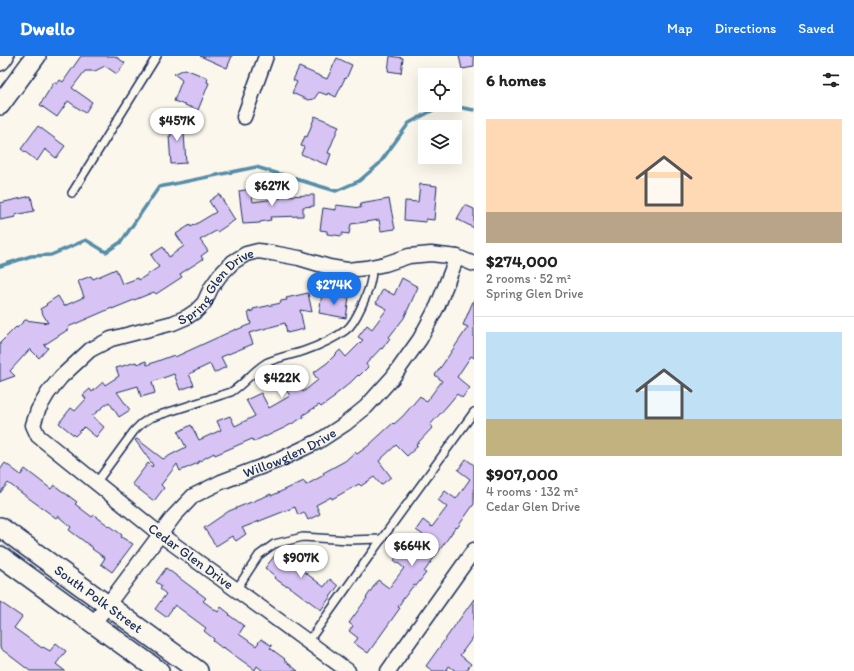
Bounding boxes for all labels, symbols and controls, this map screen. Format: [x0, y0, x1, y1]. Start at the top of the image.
text: Dwello [20, 17, 75, 40]
text: Map [667, 20, 693, 37]
text: Directions [715, 20, 776, 37]
text: Saved [798, 20, 834, 37]
map controls [418, 68, 462, 164]
button: locate [418, 68, 462, 112]
icon: filters [820, 69, 842, 91]
text: 6 homes [486, 70, 546, 90]
pin: $457K [149, 108, 205, 142]
text: $457K [159, 113, 195, 128]
button: layers [418, 120, 462, 164]
icon: home [628, 145, 700, 217]
pin: $627K [244, 173, 300, 207]
text: $627K [254, 178, 290, 193]
street label: Spring Glen Drive [175, 244, 256, 329]
text: $274,000 [486, 251, 558, 271]
text: 2 rooms · 52 m² [486, 271, 571, 286]
pin: $274K [306, 272, 362, 306]
text: $274K [316, 277, 352, 292]
text: Spring Glen Drive [486, 286, 583, 301]
icon: home [628, 358, 700, 430]
pin: $422K [254, 365, 310, 399]
text: $422K [264, 370, 300, 385]
street label: Willowglen Drive [241, 424, 340, 482]
text: $907,000 [486, 464, 558, 484]
text: 4 rooms · 132 m² [486, 484, 578, 499]
text: Cedar Glen Drive [486, 499, 580, 514]
street label: Cedar Glen Drive [145, 520, 237, 593]
pin: $664K [384, 533, 440, 567]
text: $664K [394, 538, 430, 553]
pin: $907K [273, 545, 329, 579]
text: $907K [283, 550, 319, 565]
street label: South Polk Street [51, 561, 146, 637]

